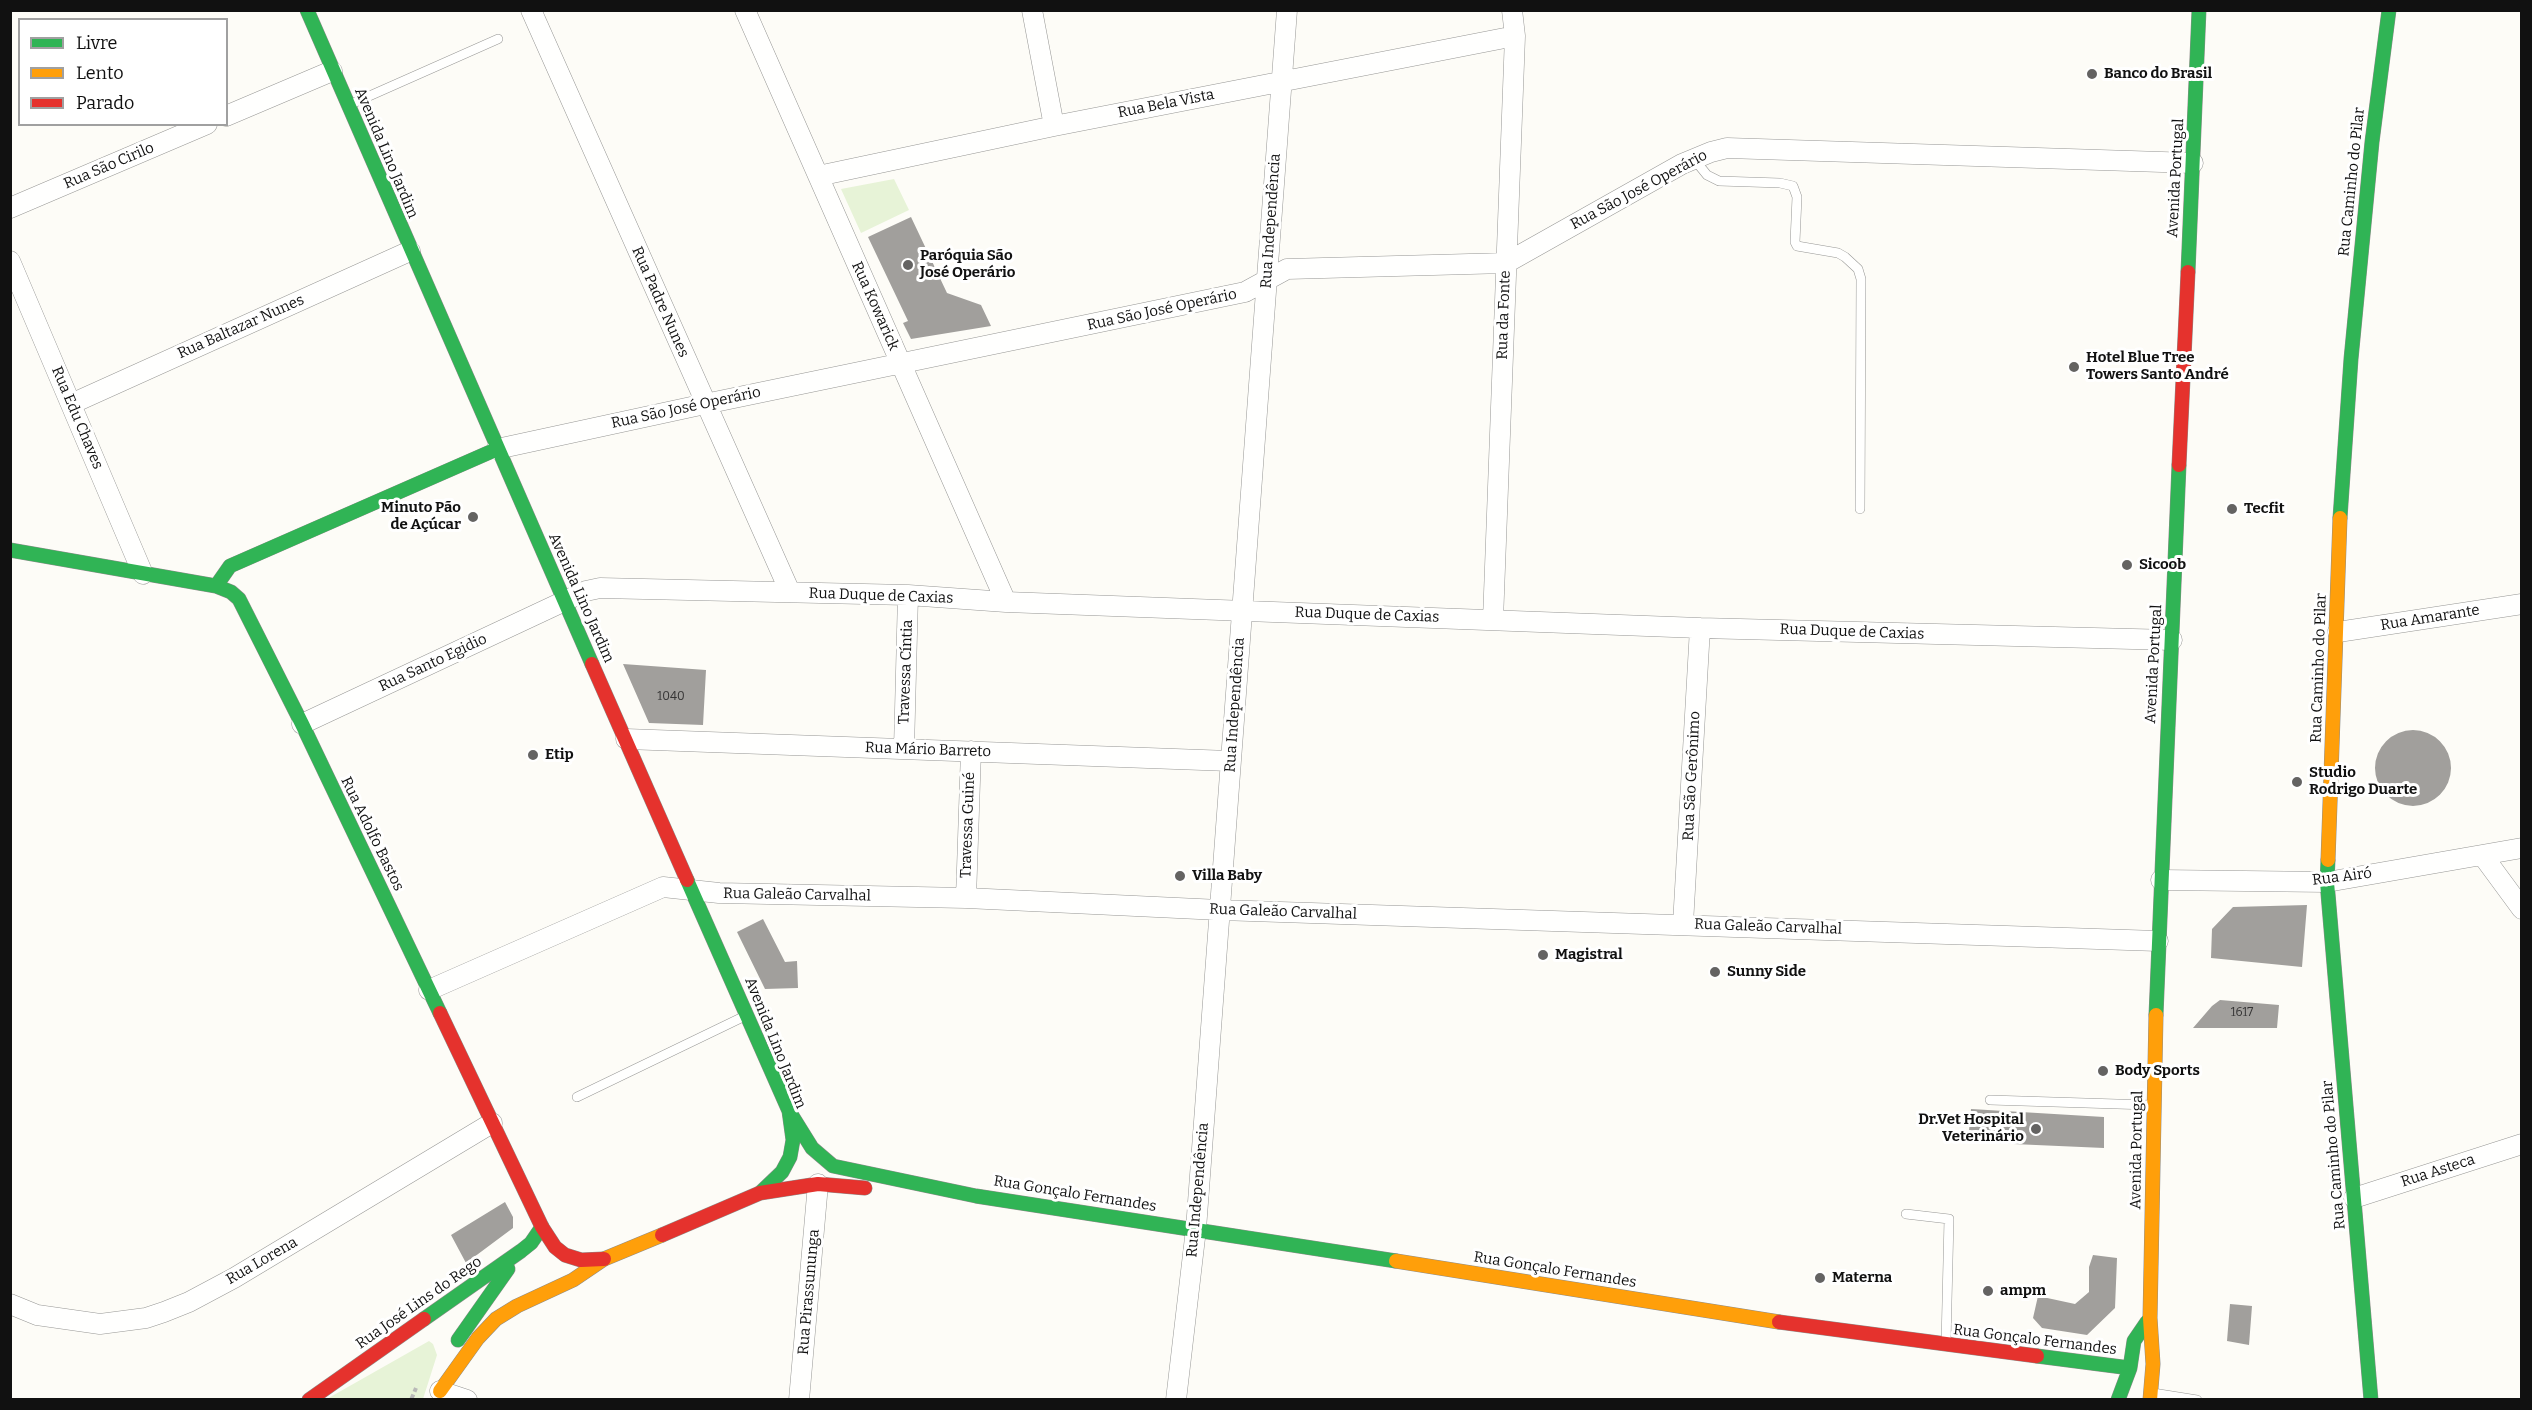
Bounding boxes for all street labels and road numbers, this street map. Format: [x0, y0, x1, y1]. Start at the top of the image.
street label: Avenida Lino Jardim [350, 85, 422, 221]
street label: Rua Bela Vista [1116, 86, 1216, 122]
street label: Rua Caminho do Pilar [2335, 107, 2369, 257]
street label: Avenida Portugal [2164, 118, 2188, 238]
street label: Rua São Cirilo [61, 139, 157, 193]
street label: Rua São José Operário [1568, 146, 1710, 234]
street label: Rua Independência [1257, 153, 1285, 289]
street label: Rua Padre Nunes [628, 244, 692, 360]
street label: Rua Kowarick [847, 259, 903, 353]
street label: Rua da Fonte [1493, 270, 1515, 360]
street label: Rua São José Operário [1086, 285, 1238, 335]
street label: Rua Baltazar Nunes [175, 291, 307, 363]
street label: Rua Edu Chaves [47, 364, 107, 472]
street label: Rua São José Operário [610, 383, 762, 433]
street label: Avenida Lino Jardim [544, 530, 618, 666]
street label: Rua Duque de Caxias [808, 584, 954, 608]
street label: Rua Caminho do Pilar [2307, 593, 2331, 743]
street label: Rua Amarante [2379, 601, 2481, 635]
street label: Rua Duque de Caxias [1294, 603, 1440, 627]
street label: Avenida Portugal [2142, 604, 2166, 724]
street label: Travessa Cíntia [895, 619, 917, 725]
street label: Rua Duque de Caxias [1779, 620, 1925, 644]
street label: Rua Santo Egidio [376, 630, 490, 696]
street label: Rua Independência [1221, 637, 1249, 773]
street label: Rua São Gerônimo [1680, 711, 1704, 841]
street label: Rua Mário Barreto [865, 739, 991, 761]
street label: Travessa Guiné [957, 772, 979, 878]
street label: Rua Adolfo Bastos [337, 774, 407, 894]
street label: Rua Airó [2311, 864, 2373, 890]
street label: Rua Galeão Carvalhal [723, 885, 871, 905]
street label: Rua Galeão Carvalhal [1209, 900, 1357, 924]
street label: Rua Galeão Carvalhal [1694, 915, 1842, 939]
street label: Avenida Lino Jardim [740, 975, 810, 1111]
street label: Rua Caminho do Pilar [2319, 1080, 2349, 1230]
street label: Avenida Portugal [2127, 1090, 2147, 1210]
street label: Rua Independência [1183, 1122, 1213, 1258]
street label: Rua Asteca [2399, 1151, 2477, 1191]
street label: Rua Gonçalo Fernandes [992, 1172, 1158, 1216]
street label: Rua Pirassununga [795, 1228, 823, 1356]
street label: Rua Lorena [223, 1233, 301, 1289]
street label: Rua Gonçalo Fernandes [1472, 1248, 1638, 1292]
street label: Rua José Lins do Rego [353, 1253, 485, 1353]
street label: Rua Gonçalo Fernandes [1952, 1321, 2118, 1359]

